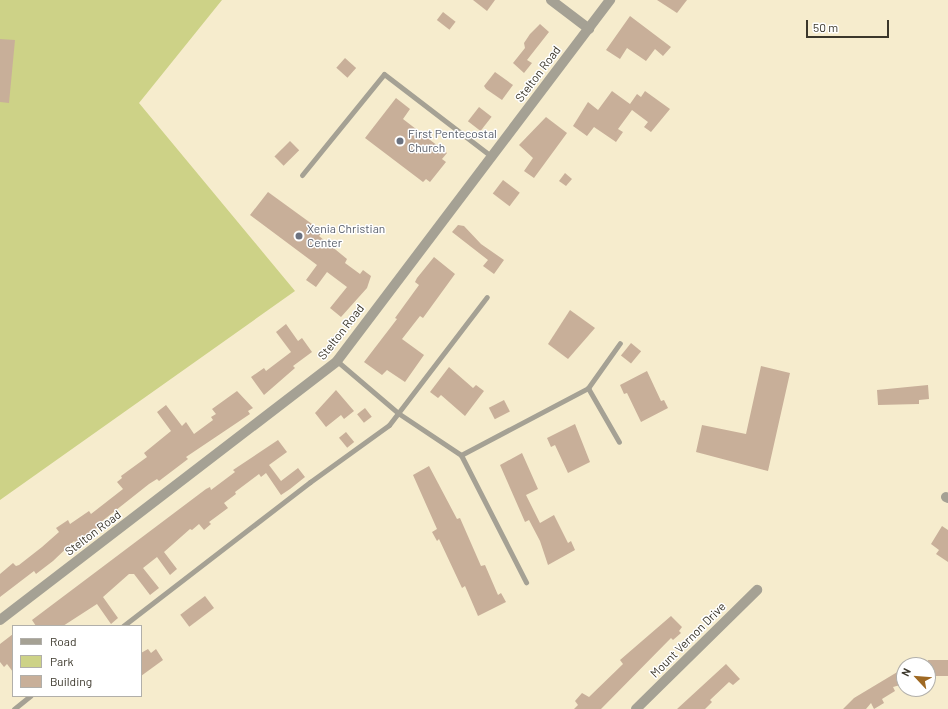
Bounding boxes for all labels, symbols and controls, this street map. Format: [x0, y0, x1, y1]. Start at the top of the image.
scale bar [808, 12, 891, 38]
text: 50 m [813, 20, 838, 34]
street label: Stelton Road [512, 43, 564, 105]
place label: First Pentecostal Church [408, 127, 497, 155]
marker: First Pentecostal Church [395, 136, 405, 146]
place label: Xenia Christian Center [307, 222, 385, 250]
marker: Xenia Christian Center [294, 231, 304, 241]
street label: Stelton Road [315, 301, 367, 363]
street label: Stelton Road [62, 507, 124, 559]
street label: Mount Vernon Drive [647, 599, 729, 681]
legend [12, 625, 142, 697]
text: Road [50, 634, 77, 648]
text: Park [50, 654, 74, 668]
north arrow [896, 657, 936, 697]
text: N [898, 666, 913, 678]
text: Building [50, 674, 92, 688]

